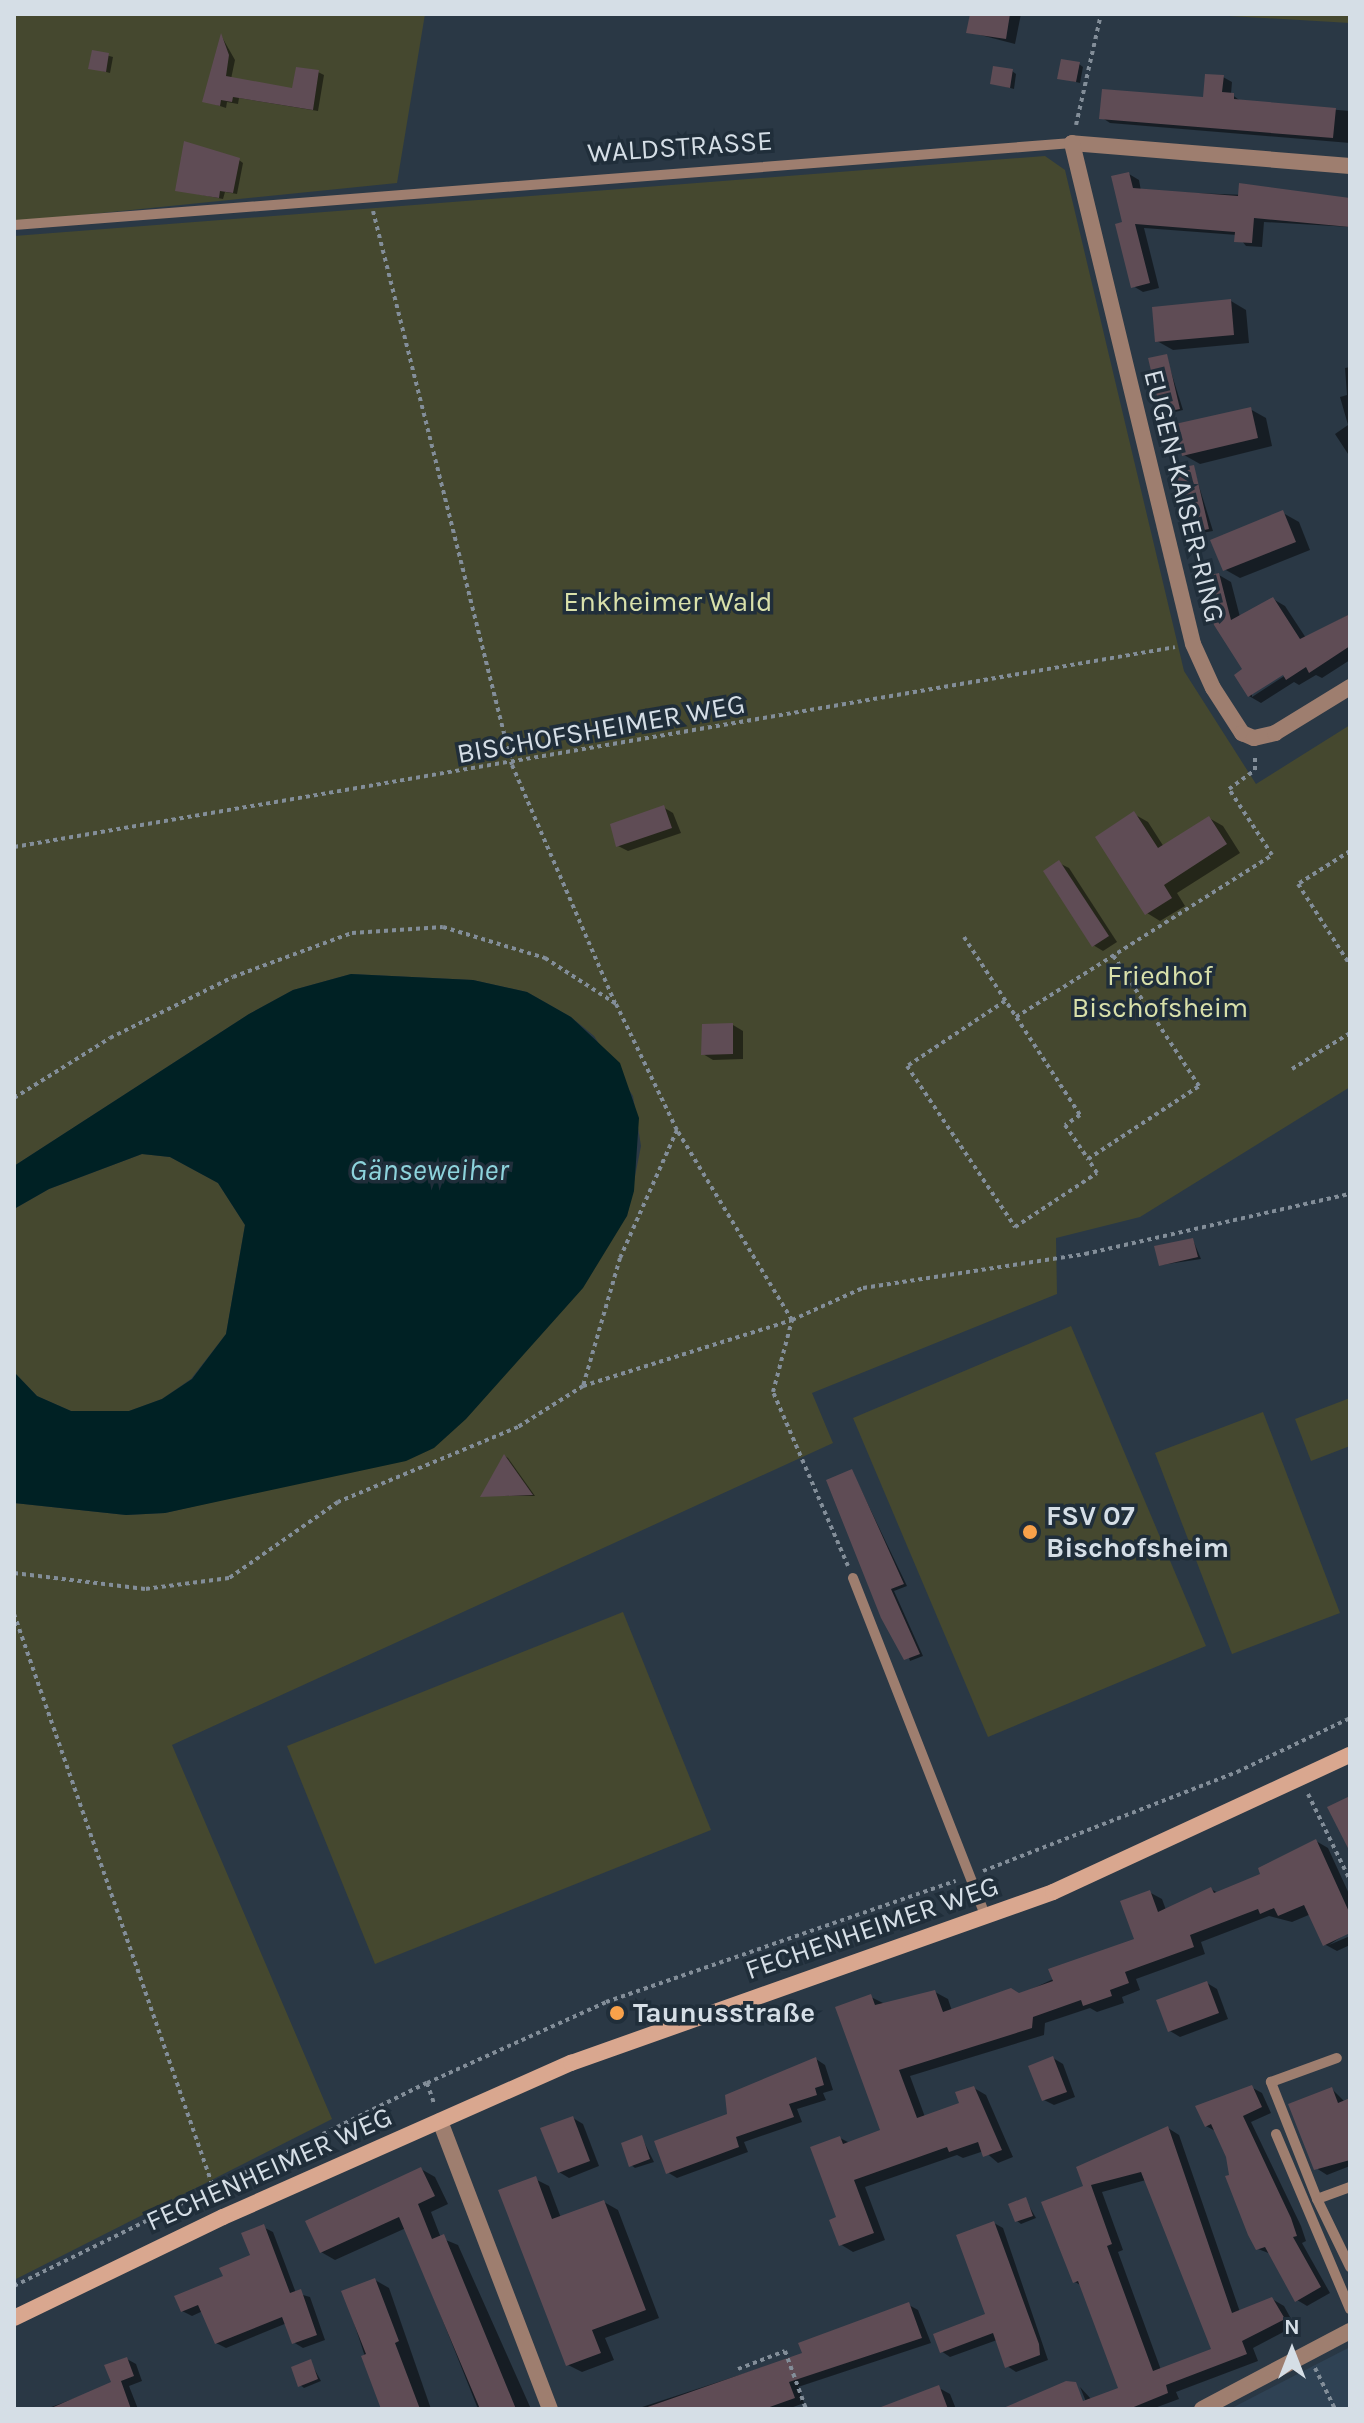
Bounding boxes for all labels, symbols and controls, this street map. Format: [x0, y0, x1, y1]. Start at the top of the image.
street label: WALDSTRASSE [586, 124, 774, 170]
street label: EUGEN-KAISER-RING [1136, 366, 1232, 626]
park label: Enkheimer Wald [563, 585, 773, 619]
street label: BISCHOFSHEIMER WEG [454, 687, 748, 771]
park label: Friedhof Bischofsheim [1072, 959, 1248, 1025]
water label: Gänseweiher [350, 1152, 508, 1188]
place label: FSV 07 Bischofsheim [1046, 1499, 1229, 1565]
marker: FSV 07 Bischofsheim [1021, 1523, 1039, 1541]
street label: FECHENHEIMER WEG [741, 1869, 1003, 1987]
place label: Taunusstraße [633, 1996, 815, 2030]
marker: Taunusstraße [608, 2004, 626, 2022]
street label: FECHENHEIMER WEG [141, 2100, 397, 2238]
north arrow [1252, 2311, 1332, 2391]
text: N [1284, 2314, 1300, 2340]

